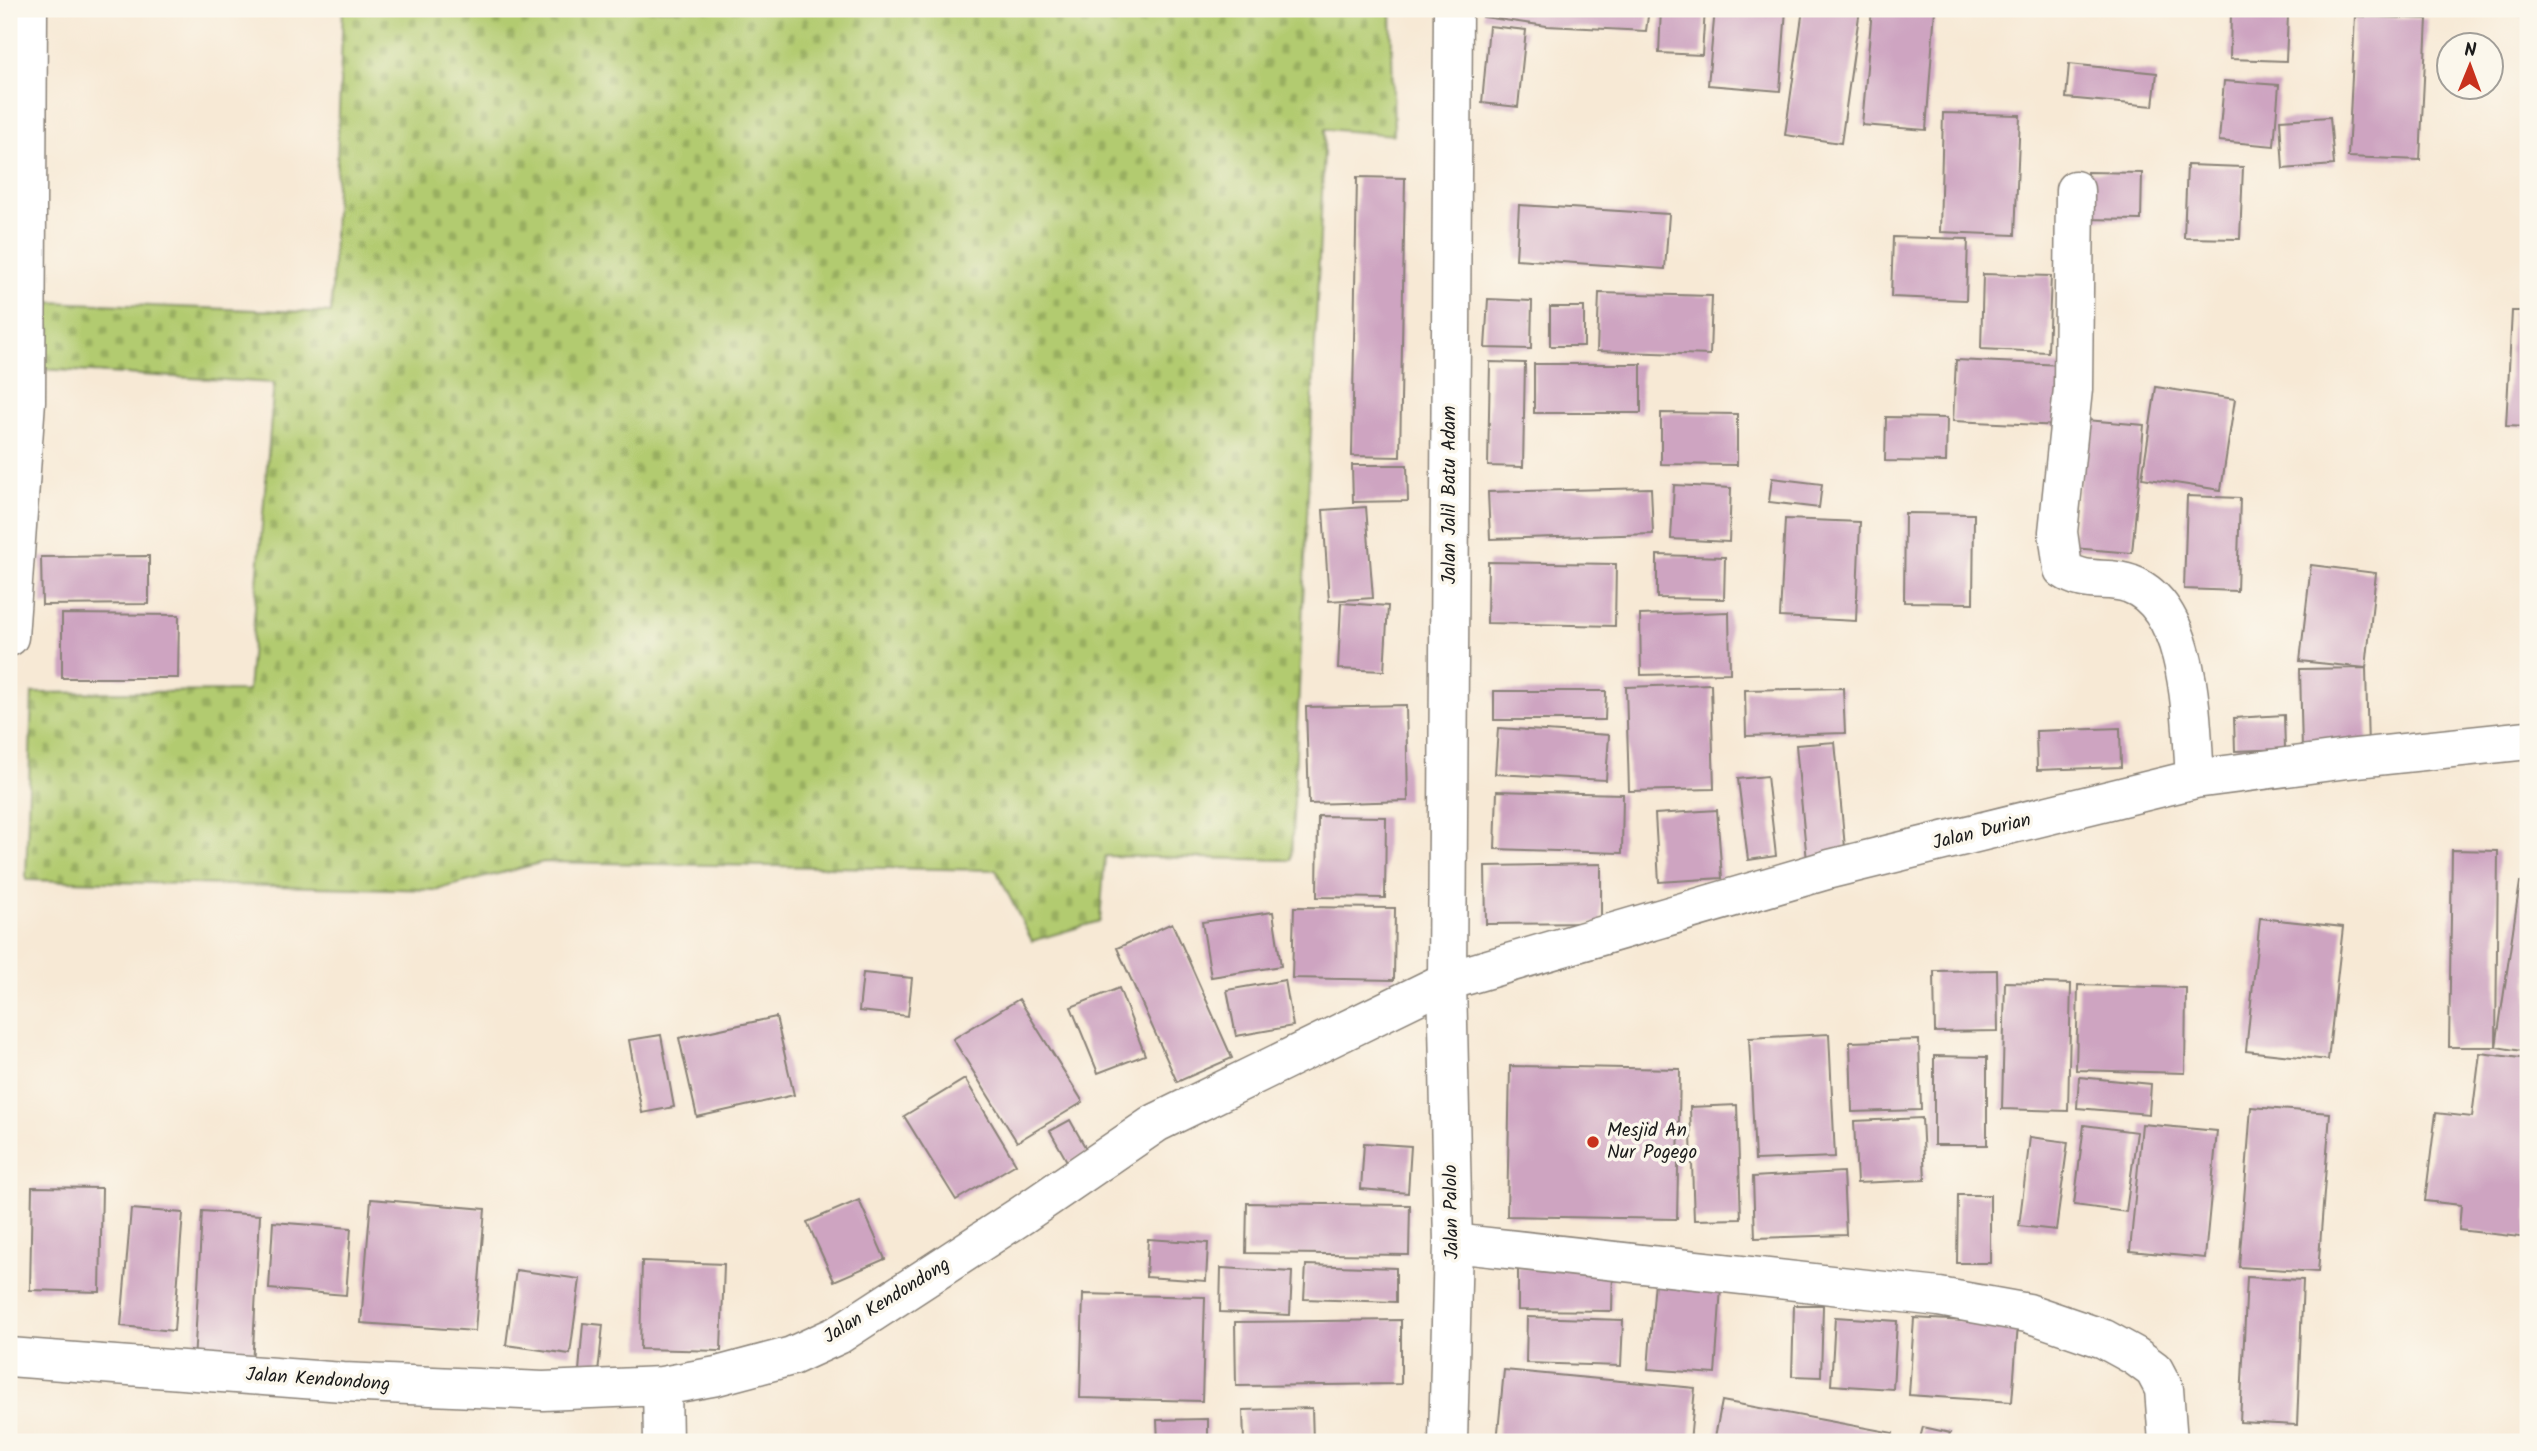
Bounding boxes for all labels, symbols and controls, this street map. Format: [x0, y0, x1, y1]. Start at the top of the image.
north arrow [2436, 32, 2506, 102]
text: N [2464, 36, 2477, 66]
street label: Jalan Jalil Batu Adam [1435, 406, 1465, 584]
street label: Jalan Durian [1930, 805, 2034, 859]
place label: Mesjid An Nur Pogego [1607, 1116, 1697, 1168]
marker: Mesjid An Nur Pogego [1585, 1134, 1601, 1150]
street label: Jalan Palolo [1436, 1164, 1468, 1260]
street label: Jalan Kendondong [818, 1250, 956, 1352]
street label: Jalan Kendondong [245, 1360, 391, 1400]

